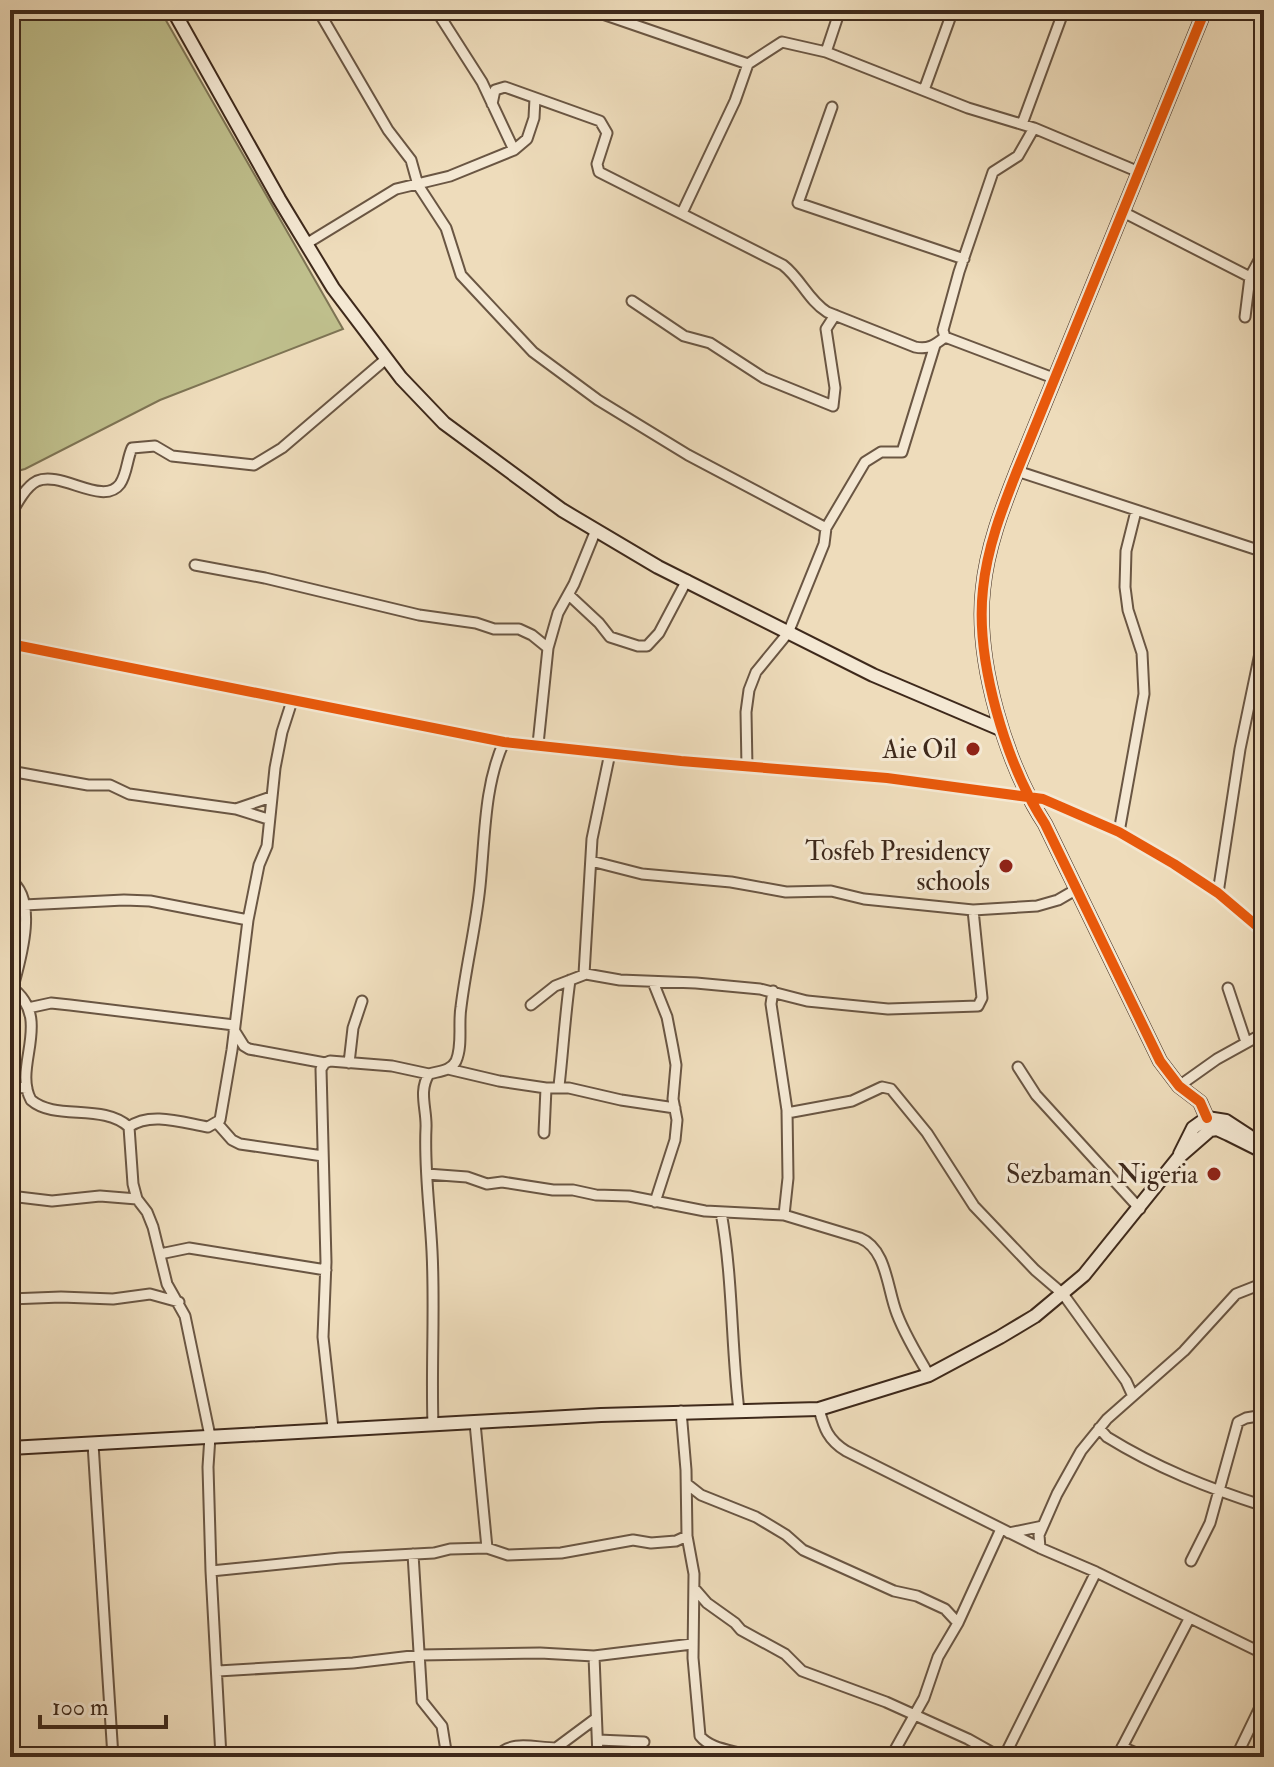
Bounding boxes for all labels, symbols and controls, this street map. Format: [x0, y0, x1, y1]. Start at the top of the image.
place label: Aie Oil [882, 734, 957, 766]
marker: Aie Oil [964, 740, 982, 758]
place label: Tosfeb Presidency schools [805, 836, 991, 898]
marker: Tosfeb Presidency schools [997, 857, 1015, 875]
place label: Sezbaman Nigeria [1006, 1159, 1198, 1191]
marker: Sezbaman Nigeria [1205, 1165, 1223, 1183]
scale bar [40, 1679, 166, 1729]
text: 100 m [52, 1692, 109, 1723]

